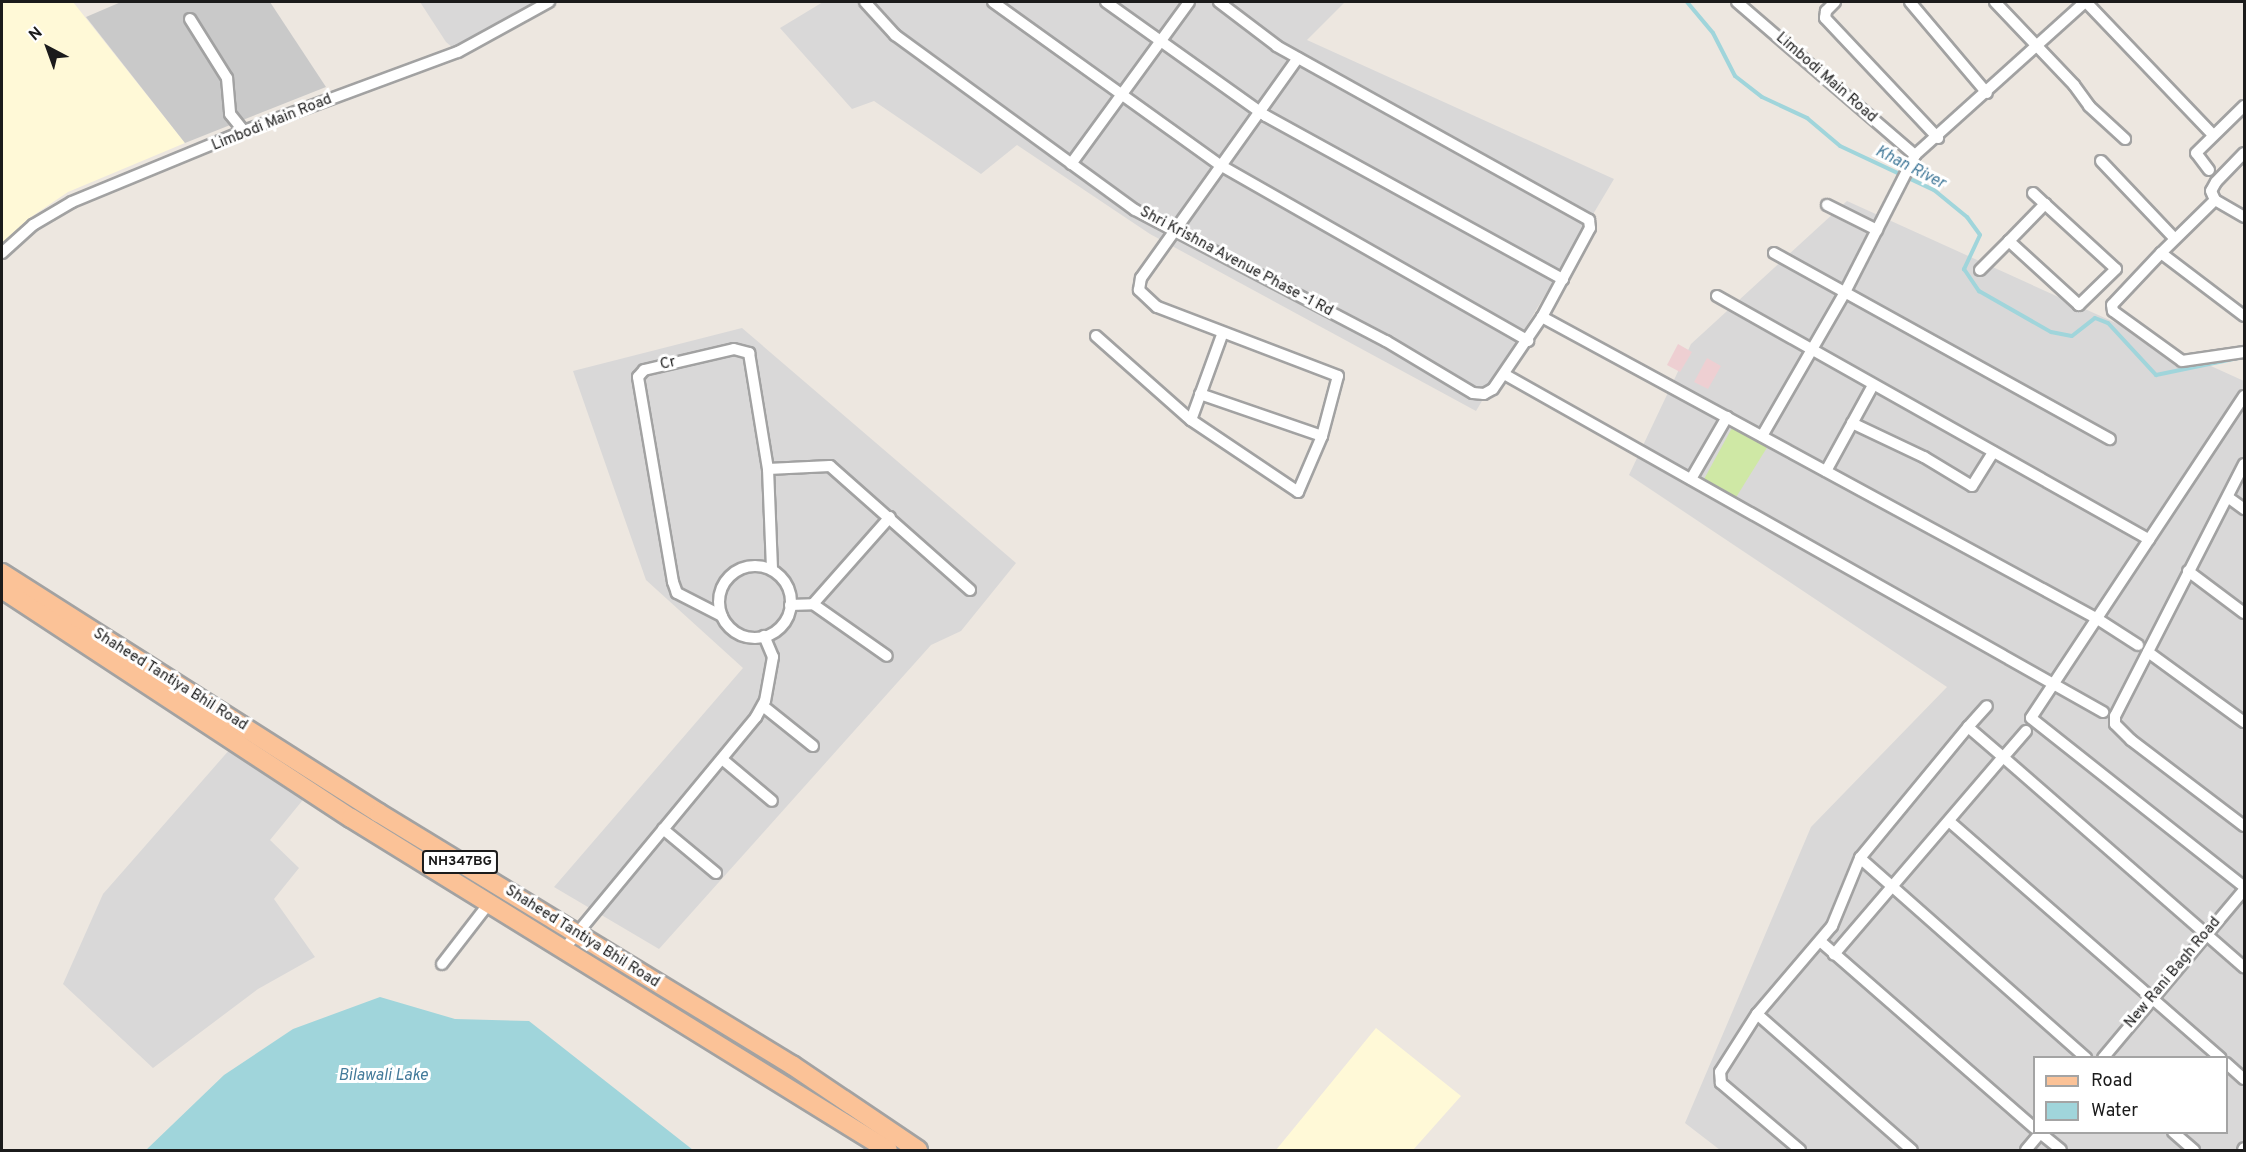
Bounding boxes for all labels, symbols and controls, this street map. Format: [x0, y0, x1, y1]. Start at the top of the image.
north arrow [18, 18, 78, 78]
text: N [25, 23, 47, 46]
street label: Limbodi Main Road [1772, 29, 1880, 127]
street label: Limbodi Main Road [209, 91, 335, 155]
water label: Khan River [1872, 142, 1948, 194]
street label: Shri Krishna Avenue Phase -1 Rd [1136, 203, 1336, 321]
street label: Cr [658, 353, 678, 375]
street label: Shaheed Tantiya Bhil Road [89, 625, 251, 735]
road number: NH347BG [421, 851, 499, 873]
street label: Shaheed Tantiya Bhil Road [501, 882, 663, 992]
street label: New Rani Bagh Road [2121, 914, 2225, 1032]
legend [2033, 1056, 2228, 1134]
water label: Bilawali Lake [338, 1066, 428, 1086]
text: Road [2091, 1070, 2133, 1093]
text: Water [2091, 1100, 2138, 1123]

